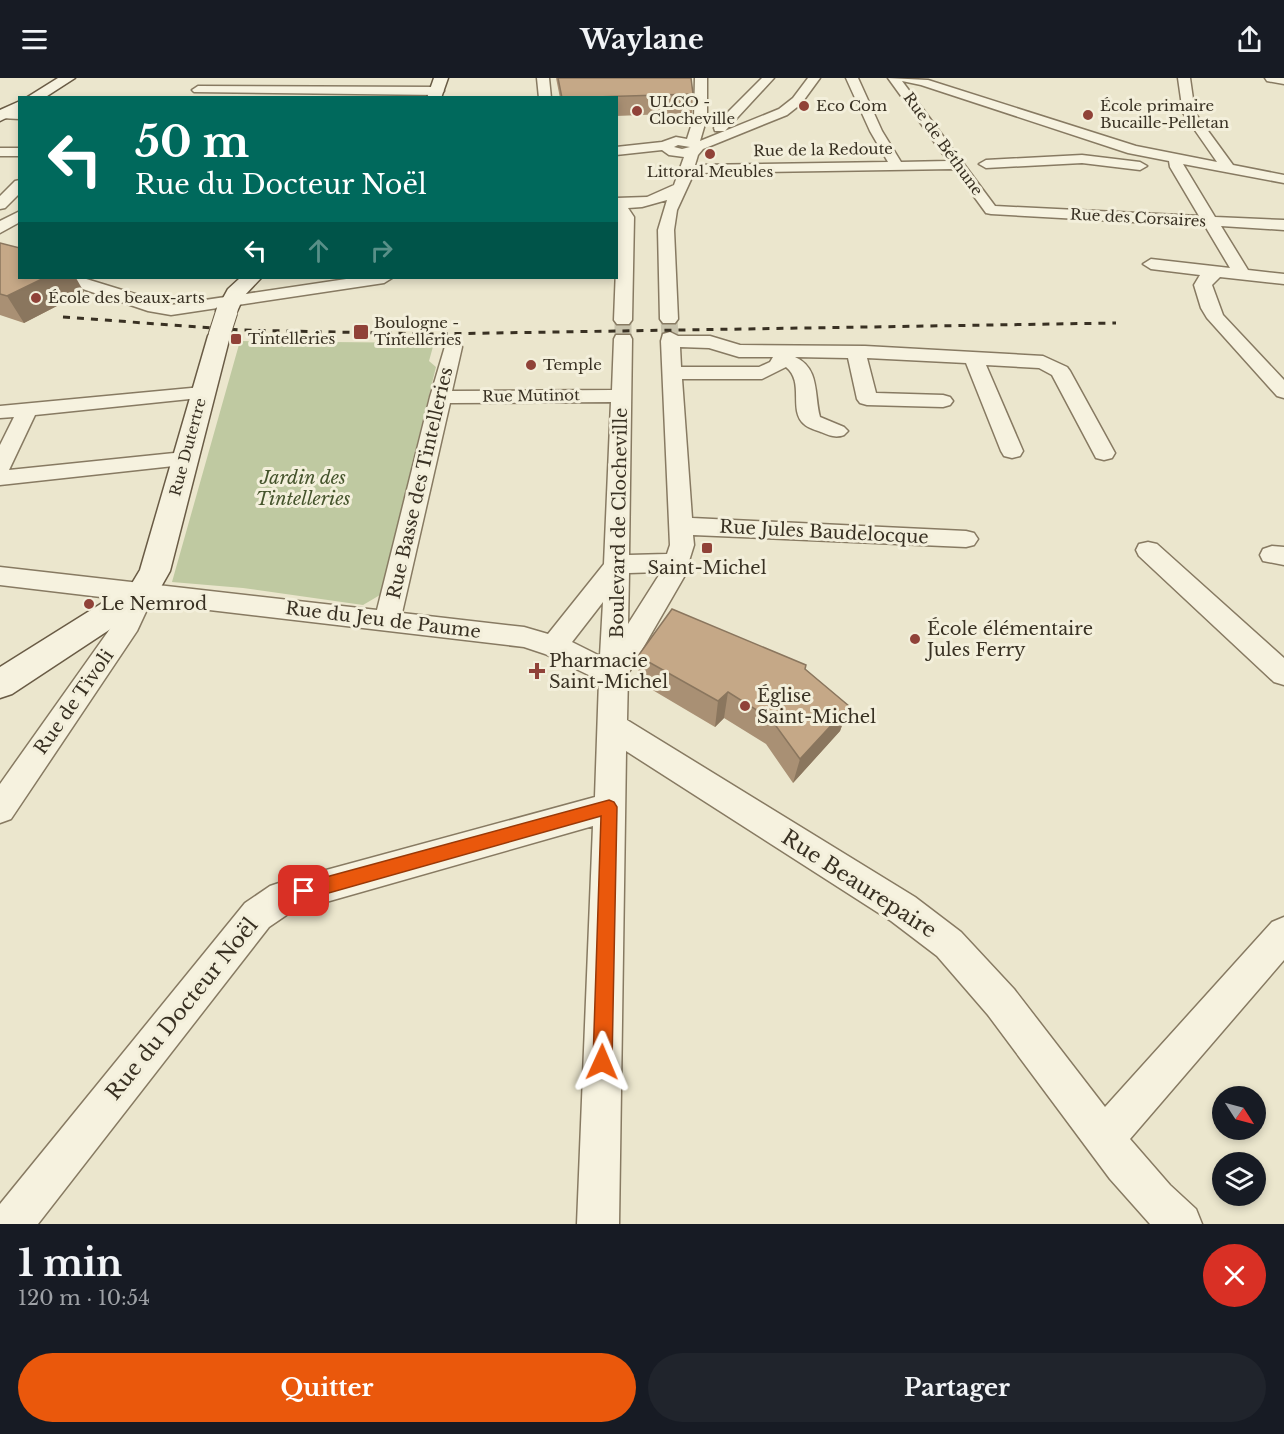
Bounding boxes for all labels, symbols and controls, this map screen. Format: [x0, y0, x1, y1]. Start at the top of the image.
icon: menu [18, 23, 51, 56]
text: Waylane [580, 23, 704, 56]
icon: share [1233, 23, 1266, 56]
street label: Rue de Béthune [900, 88, 987, 199]
place label: ULCO - Clocheville [649, 92, 735, 128]
place label: Eco Com [816, 96, 887, 115]
place label: École primaire Bucaille-Pelletan [1100, 96, 1229, 132]
marker: Eco Com [797, 99, 811, 113]
marker: ULCO - Clocheville [630, 104, 644, 118]
marker: École primaire Bucaille-Pelletan [1081, 108, 1095, 122]
text: 50 m [135, 116, 249, 168]
icon: left [36, 120, 114, 198]
street label: Rue de la Redoute [753, 139, 893, 160]
marker: Littoral Meubles [703, 147, 717, 161]
place label: Littoral Meubles [647, 162, 773, 181]
text: Rue du Docteur Noël [135, 168, 427, 201]
street label: Rue des Corsaires [1070, 204, 1207, 231]
icon: left [239, 234, 272, 267]
icon: ahead [302, 234, 335, 267]
icon: right [365, 234, 398, 267]
place label: École des beaux-arts [48, 288, 205, 307]
marker: École des beaux-arts [29, 291, 43, 305]
place label: Boulogne - Tintelleries [374, 313, 462, 349]
marker: Boulogne - Tintelleries [352, 323, 370, 341]
place label: Tintelleries [248, 329, 336, 348]
marker: Tintelleries [229, 332, 243, 346]
place label: Temple [543, 355, 602, 374]
marker: Temple [524, 358, 538, 372]
street label: Rue Basse des Tintelleries [383, 365, 457, 601]
street label: Rue Mutinot [482, 385, 580, 406]
street label: Rue Dutertre [165, 396, 210, 498]
street label: Boulevard de Clocheville [606, 407, 632, 639]
park label: Jardin des Tintelleries [256, 467, 350, 510]
street label: Rue Jules Baudelocque [719, 516, 929, 548]
marker: Saint-Michel [700, 541, 714, 555]
place label: Saint-Michel [647, 557, 767, 579]
place label: Le Nemrod [101, 593, 207, 615]
marker: Le Nemrod [82, 597, 96, 611]
street label: Rue du Jeu de Paume [284, 597, 482, 643]
place label: École élémentaire Jules Ferry [925, 617, 1093, 661]
marker: École élémentaire Jules Ferry [908, 632, 922, 646]
street label: Rue de Tivoli [30, 645, 118, 759]
place label: Pharmacie Saint-Michel [549, 650, 668, 693]
marker: Pharmacie Saint-Michel [530, 664, 544, 678]
place label: Église Saint-Michel [757, 684, 876, 728]
marker: Église Saint-Michel [738, 699, 752, 713]
street label: Rue Beaurepaire [777, 824, 941, 944]
pin [278, 865, 329, 916]
icon: arrive [287, 874, 320, 907]
street label: Rue du Docteur Noël [100, 913, 264, 1105]
position arrow [570, 1030, 634, 1094]
north arrow [1212, 1086, 1266, 1140]
map controls [1212, 1086, 1266, 1206]
button: layers [1212, 1152, 1266, 1206]
text: 1 min [18, 1241, 122, 1286]
button: close [1203, 1244, 1266, 1307]
text: 120 m · 10:54 [18, 1286, 150, 1310]
button: Quitter [18, 1353, 636, 1422]
button: Partager [648, 1353, 1266, 1422]

